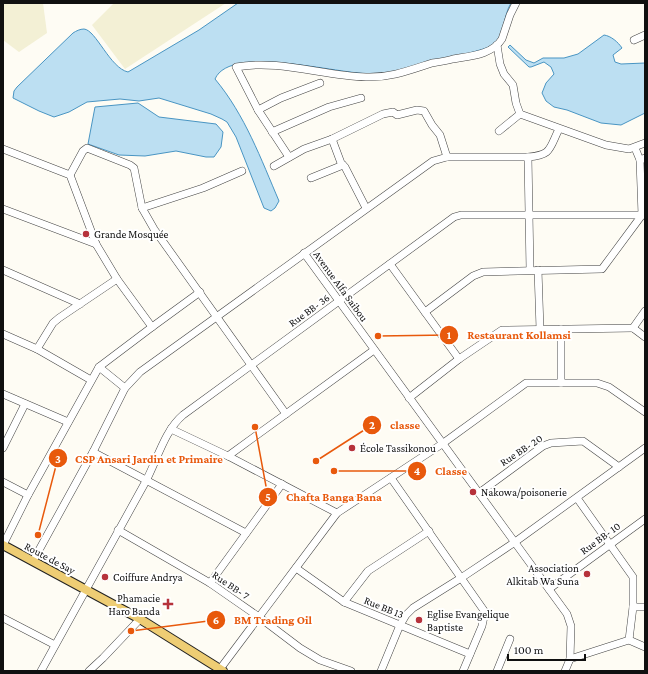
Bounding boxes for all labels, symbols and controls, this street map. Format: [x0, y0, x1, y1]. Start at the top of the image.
place label: Grande Mosquée [94, 228, 169, 241]
marker: Grande Mosquée [81, 229, 91, 239]
street label: Avenue Alfa Saibou [311, 248, 371, 324]
street label: Rue BB- 36 [286, 291, 332, 329]
callout: Restaurant Kollamsi [439, 323, 578, 347]
text: 1 [447, 328, 452, 342]
text: Restaurant Kollamsi [467, 328, 571, 342]
callout: classe [362, 413, 428, 437]
text: 2 [369, 418, 375, 432]
text: classe [390, 418, 420, 432]
street label: Rue BB- 20 [497, 432, 545, 468]
place label: École Tassikonou [360, 442, 436, 454]
marker: École Tassikonou [347, 443, 357, 453]
callout: CSP Ansari Jardin et Primaire [48, 446, 231, 470]
text: 3 [55, 452, 61, 466]
text: CSP Ansari Jardin et Primaire [75, 452, 223, 466]
callout: Classe [407, 459, 475, 483]
text: 4 [414, 464, 421, 478]
text: Classe [435, 464, 467, 478]
callout: Chafta Banga Bana [258, 485, 390, 509]
place label: Nakowa/poisonerie [481, 486, 567, 499]
marker: Nakowa/poisonerie [468, 487, 478, 497]
text: 5 [265, 490, 271, 504]
text: Chafta Banga Bana [286, 490, 382, 504]
street label: Rue BB- 10 [578, 519, 622, 557]
street label: Route de Say [22, 540, 78, 578]
place label: Association Alkitab Wa Suna [507, 562, 579, 587]
street label: Rue BB- 7 [210, 568, 252, 602]
marker: Association Alkitab Wa Suna [582, 569, 592, 579]
place label: Coiffure Andrya [113, 571, 183, 584]
marker: Coiffure Andrya [100, 572, 110, 582]
place label: Phamacie Haro Banda [109, 592, 160, 617]
street label: Rue BB 13 [362, 594, 406, 620]
marker: Phamacie Haro Banda [163, 599, 173, 609]
callout: BM Trading Oil [206, 608, 320, 632]
place label: Eglise Evangelique Baptiste [427, 608, 509, 634]
text: 6 [213, 613, 219, 627]
text: BM Trading Oil [234, 613, 312, 627]
marker: Eglise Evangelique Baptiste [414, 615, 424, 625]
scale bar [508, 636, 585, 662]
text: 100 m [514, 643, 544, 657]

